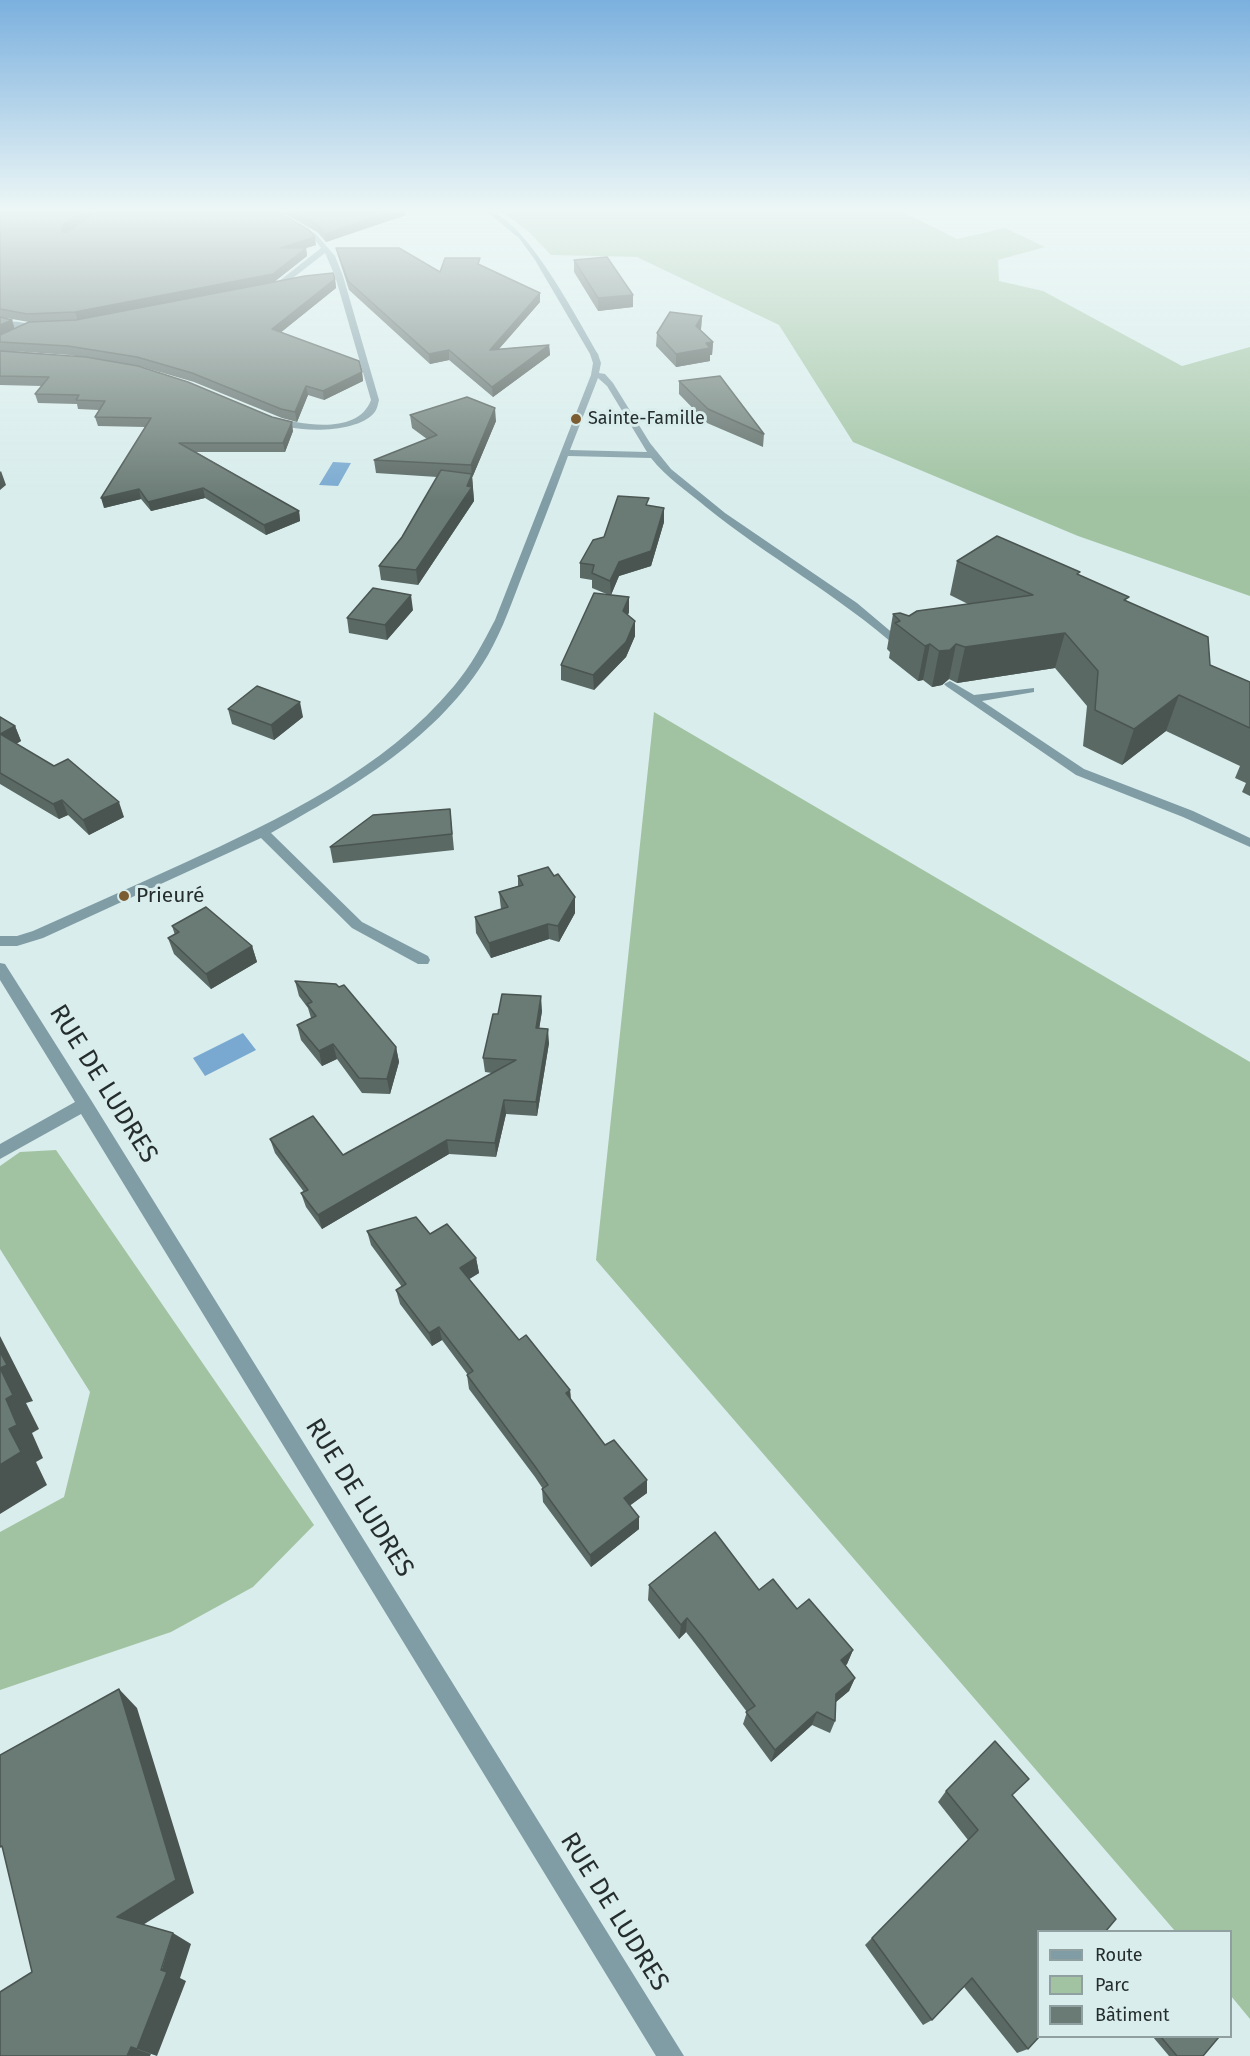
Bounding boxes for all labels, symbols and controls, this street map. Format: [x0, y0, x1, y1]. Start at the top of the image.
place label: Sainte-Famille [588, 408, 705, 430]
marker: Sainte-Famille [569, 412, 583, 426]
place label: Prieuré [136, 883, 204, 909]
marker: Prieuré [117, 889, 131, 903]
street label: RUE DE LUDRES [42, 999, 164, 1169]
street label: RUE DE LUDRES [298, 1413, 420, 1583]
street label: RUE DE LUDRES [553, 1827, 675, 1997]
legend [1037, 1930, 1232, 2038]
text: Route [1095, 1944, 1143, 1966]
text: Parc [1095, 1974, 1129, 1996]
text: Bâtiment [1095, 2004, 1170, 2026]

